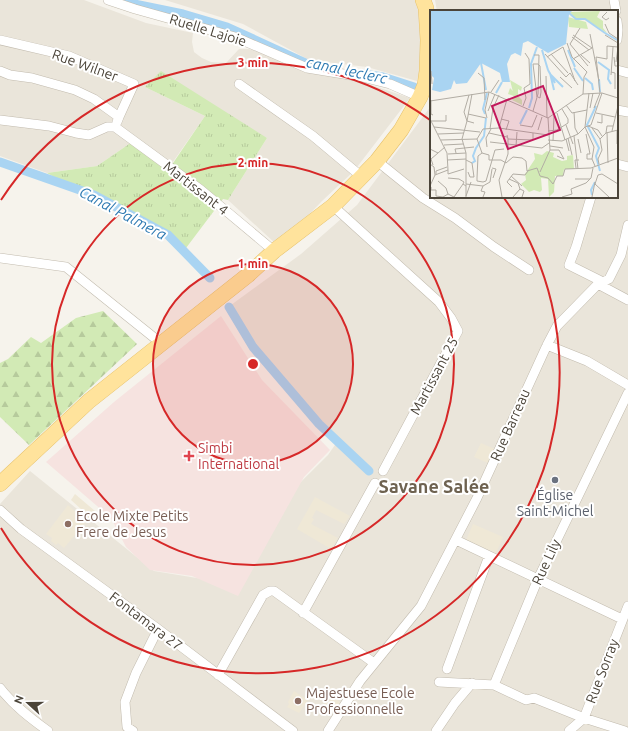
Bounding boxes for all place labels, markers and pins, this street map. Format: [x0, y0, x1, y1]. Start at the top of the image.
centre of rings [246, 357, 260, 371]
place label: Simbi International [198, 440, 280, 472]
marker: Simbi International [183, 450, 195, 462]
marker: Église Saint-Michel [550, 475, 560, 485]
place label: Église Saint-Michel [517, 486, 594, 519]
place label: Ecole Mixte Petits Frere de Jesus [76, 508, 188, 540]
marker: Ecole Mixte Petits Frere de Jesus [63, 519, 73, 529]
place label: Majestuese Ecole Professionnelle [306, 685, 415, 717]
marker: Majestuese Ecole Professionnelle [293, 696, 303, 706]

